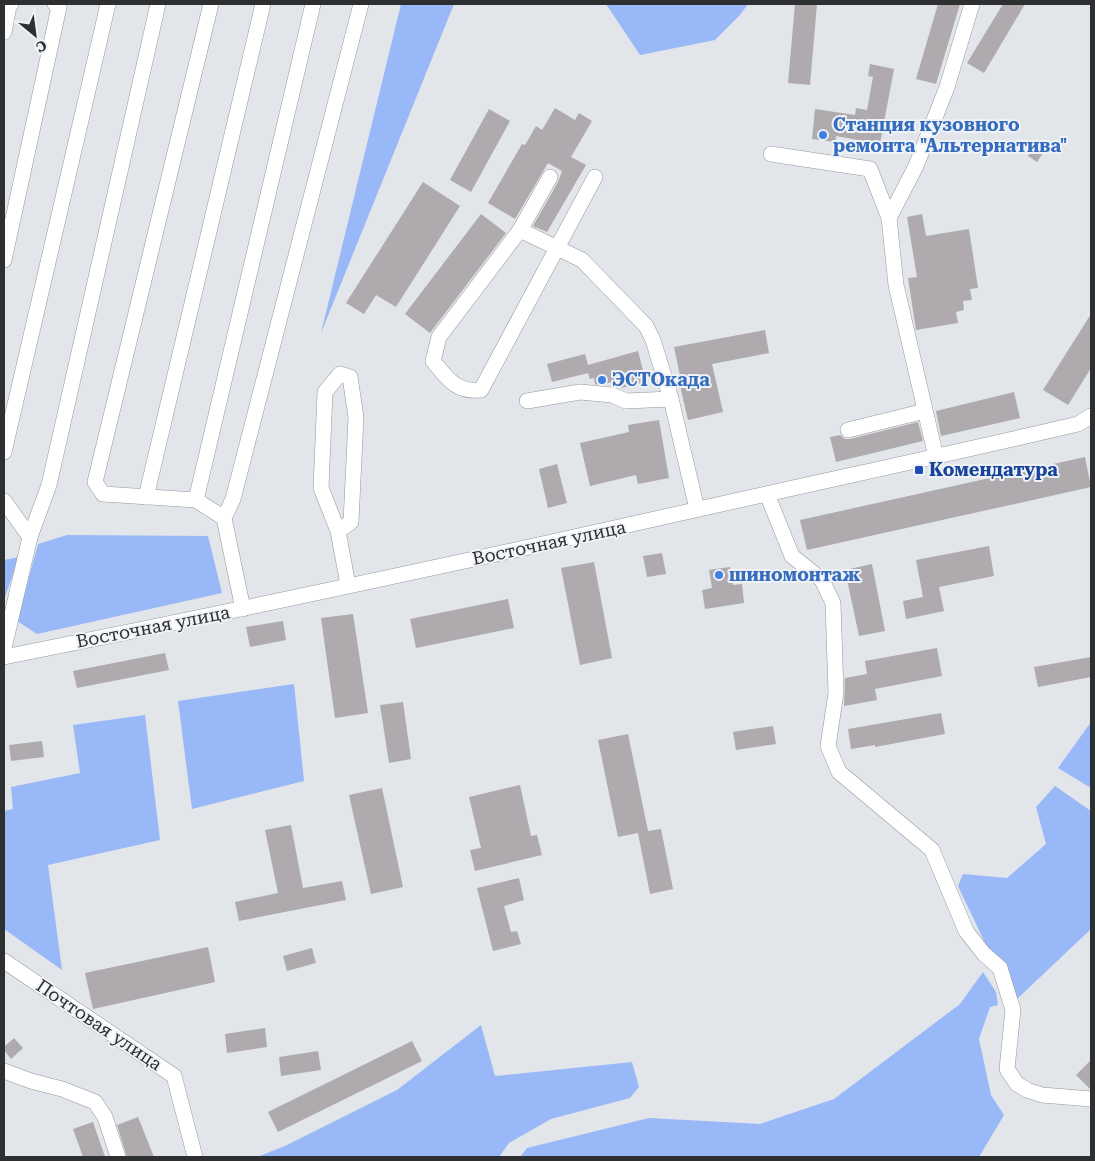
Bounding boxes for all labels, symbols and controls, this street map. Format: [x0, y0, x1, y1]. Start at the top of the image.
north arrow [10, 10, 60, 60]
text: С [33, 37, 49, 56]
place label: Станция кузовного ремонта "Альтернатива" [833, 114, 1068, 156]
marker: Станция кузовного ремонта "Альтернатива" [817, 129, 829, 141]
place label: ЭСТОкада [612, 369, 710, 390]
marker: ЭСТОкада [596, 374, 608, 386]
place label: Комендатура [929, 459, 1058, 480]
marker: Комендатура [913, 464, 925, 476]
street label: Восточная улица [470, 516, 628, 569]
place label: шиномонтаж [729, 564, 861, 585]
marker: шиномонтаж [713, 569, 725, 581]
street label: Восточная улица [74, 601, 232, 652]
street label: Почтовая улица [32, 975, 166, 1075]

